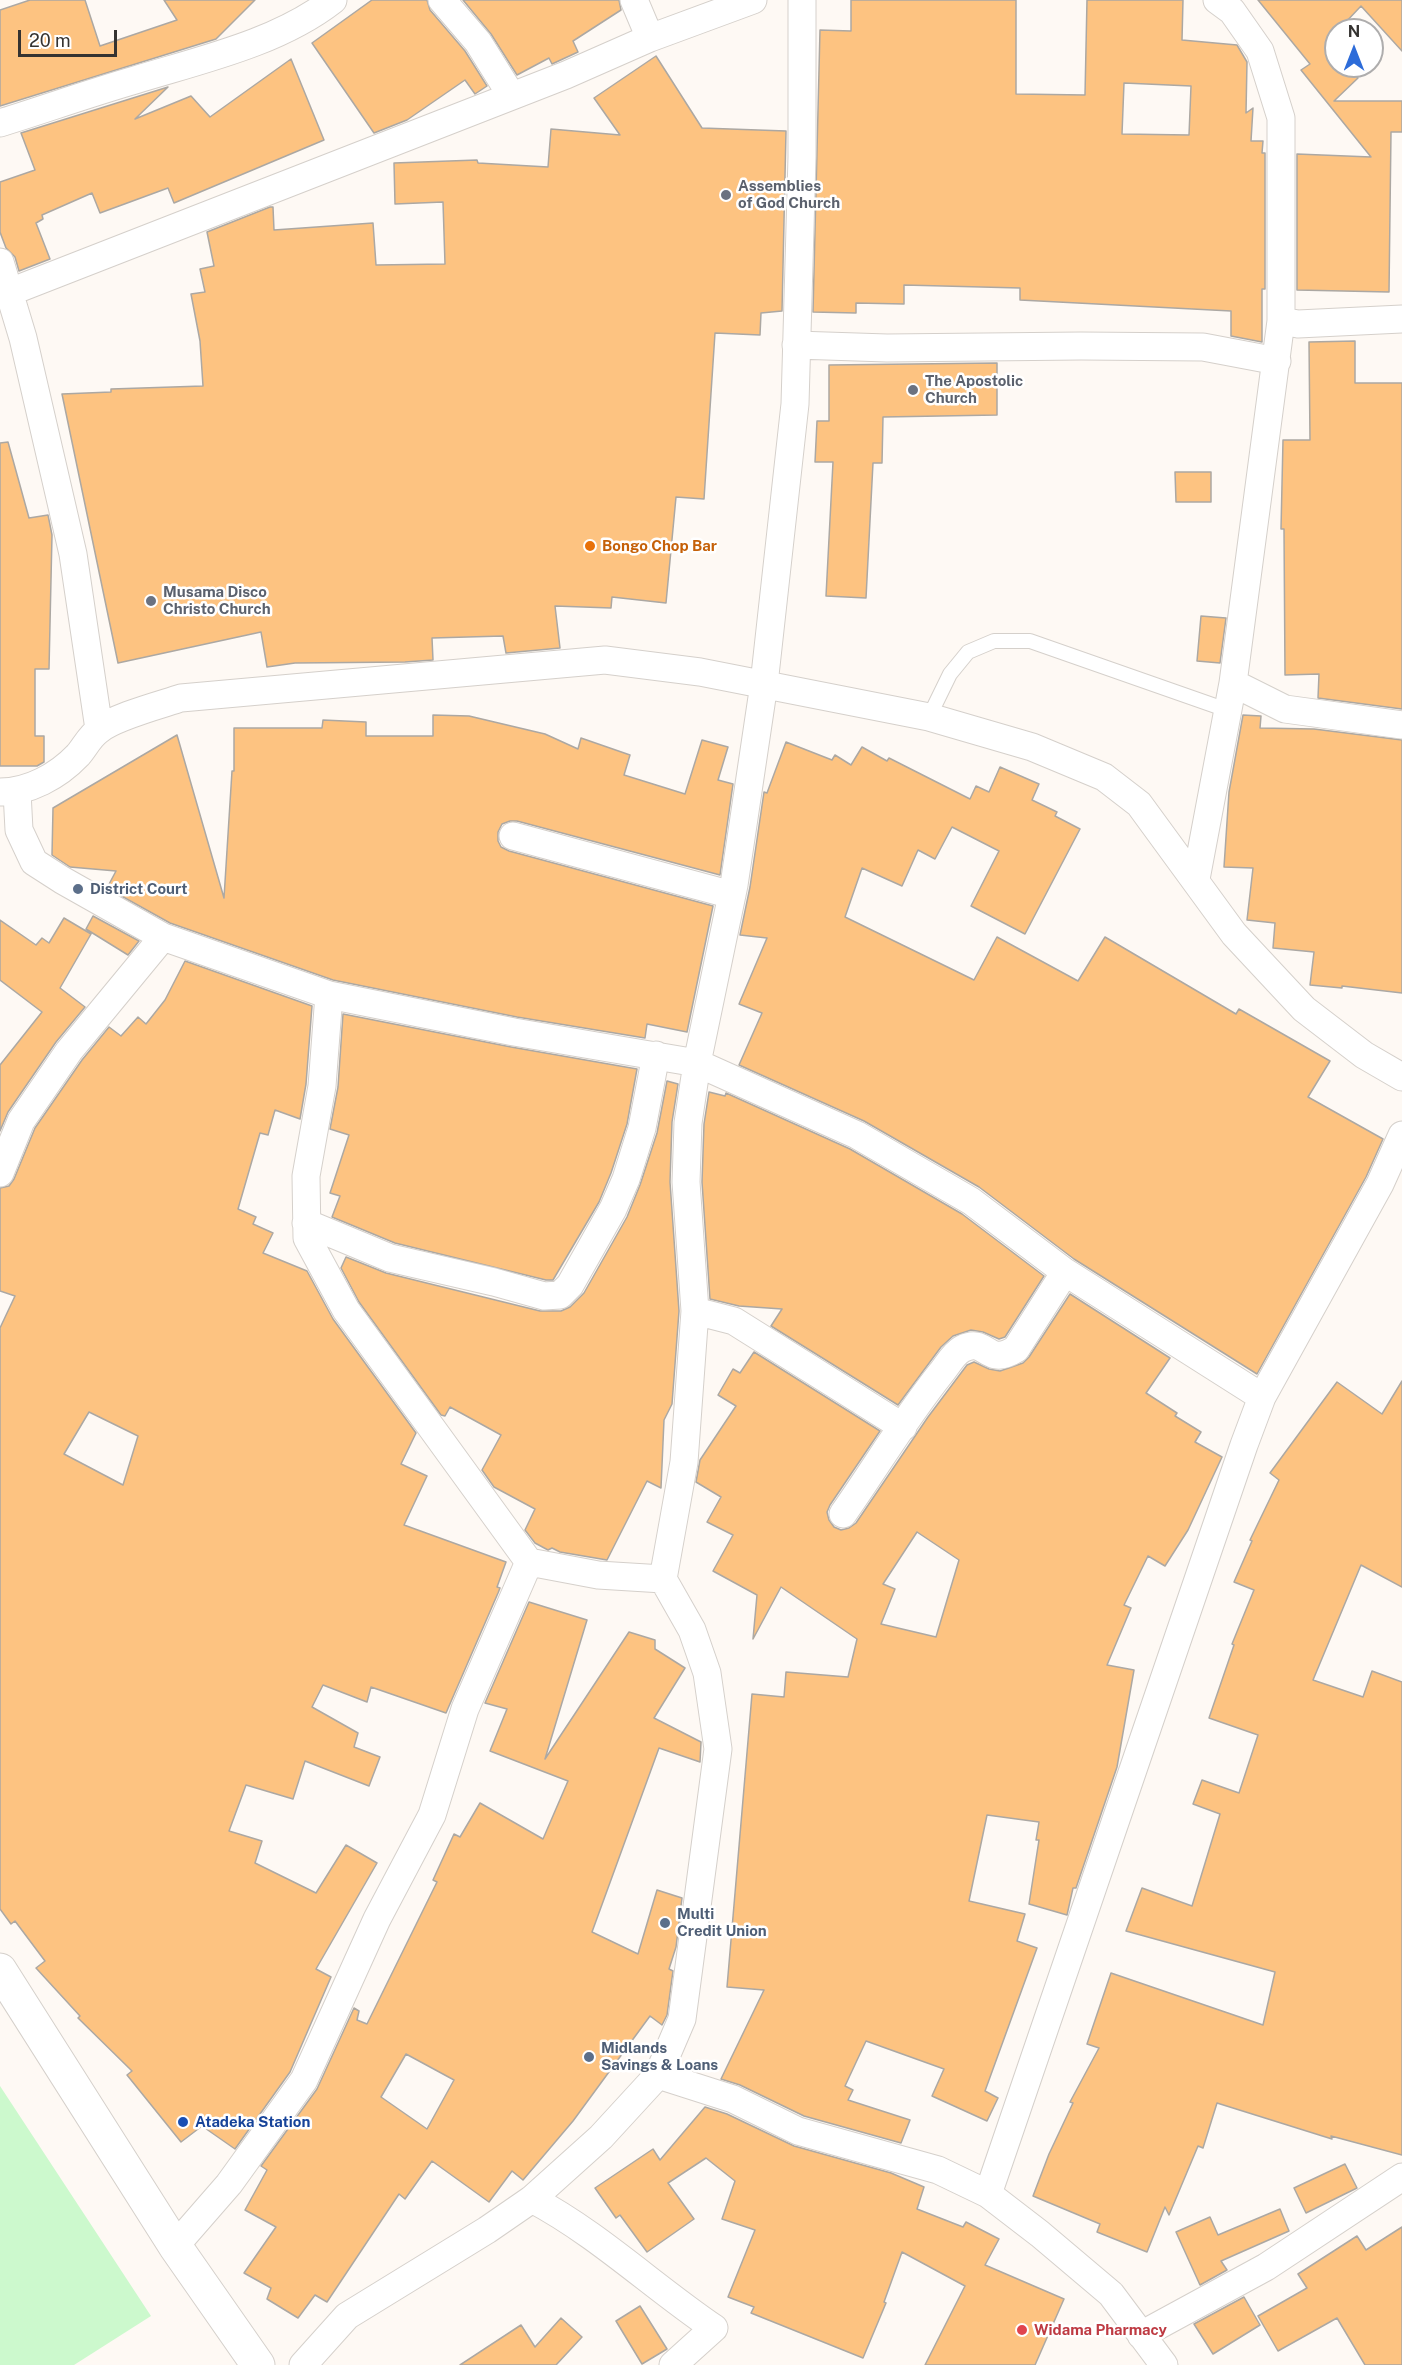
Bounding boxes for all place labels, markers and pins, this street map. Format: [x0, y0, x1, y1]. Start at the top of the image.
place label: Assemblies of God Church [738, 177, 840, 212]
marker: Assemblies of God Church [719, 188, 733, 202]
place label: The Apostolic Church [925, 372, 1023, 407]
marker: The Apostolic Church [906, 383, 920, 397]
place label: Bongo Chop Bar [602, 537, 717, 555]
marker: Bongo Chop Bar [583, 539, 597, 553]
place label: Musama Disco Christo Church [163, 583, 271, 618]
marker: Musama Disco Christo Church [144, 594, 158, 608]
place label: District Court [90, 880, 187, 898]
marker: District Court [71, 882, 85, 896]
place label: Multi Credit Union [677, 1905, 767, 1940]
marker: Multi Credit Union [658, 1916, 672, 1930]
place label: Midlands Savings & Loans [601, 2039, 718, 2074]
marker: Midlands Savings & Loans [582, 2050, 596, 2064]
place label: Atadeka Station [195, 2113, 310, 2131]
marker: Atadeka Station [176, 2115, 190, 2129]
place label: Widama Pharmacy [1034, 2321, 1167, 2339]
marker: Widama Pharmacy [1015, 2323, 1029, 2337]

